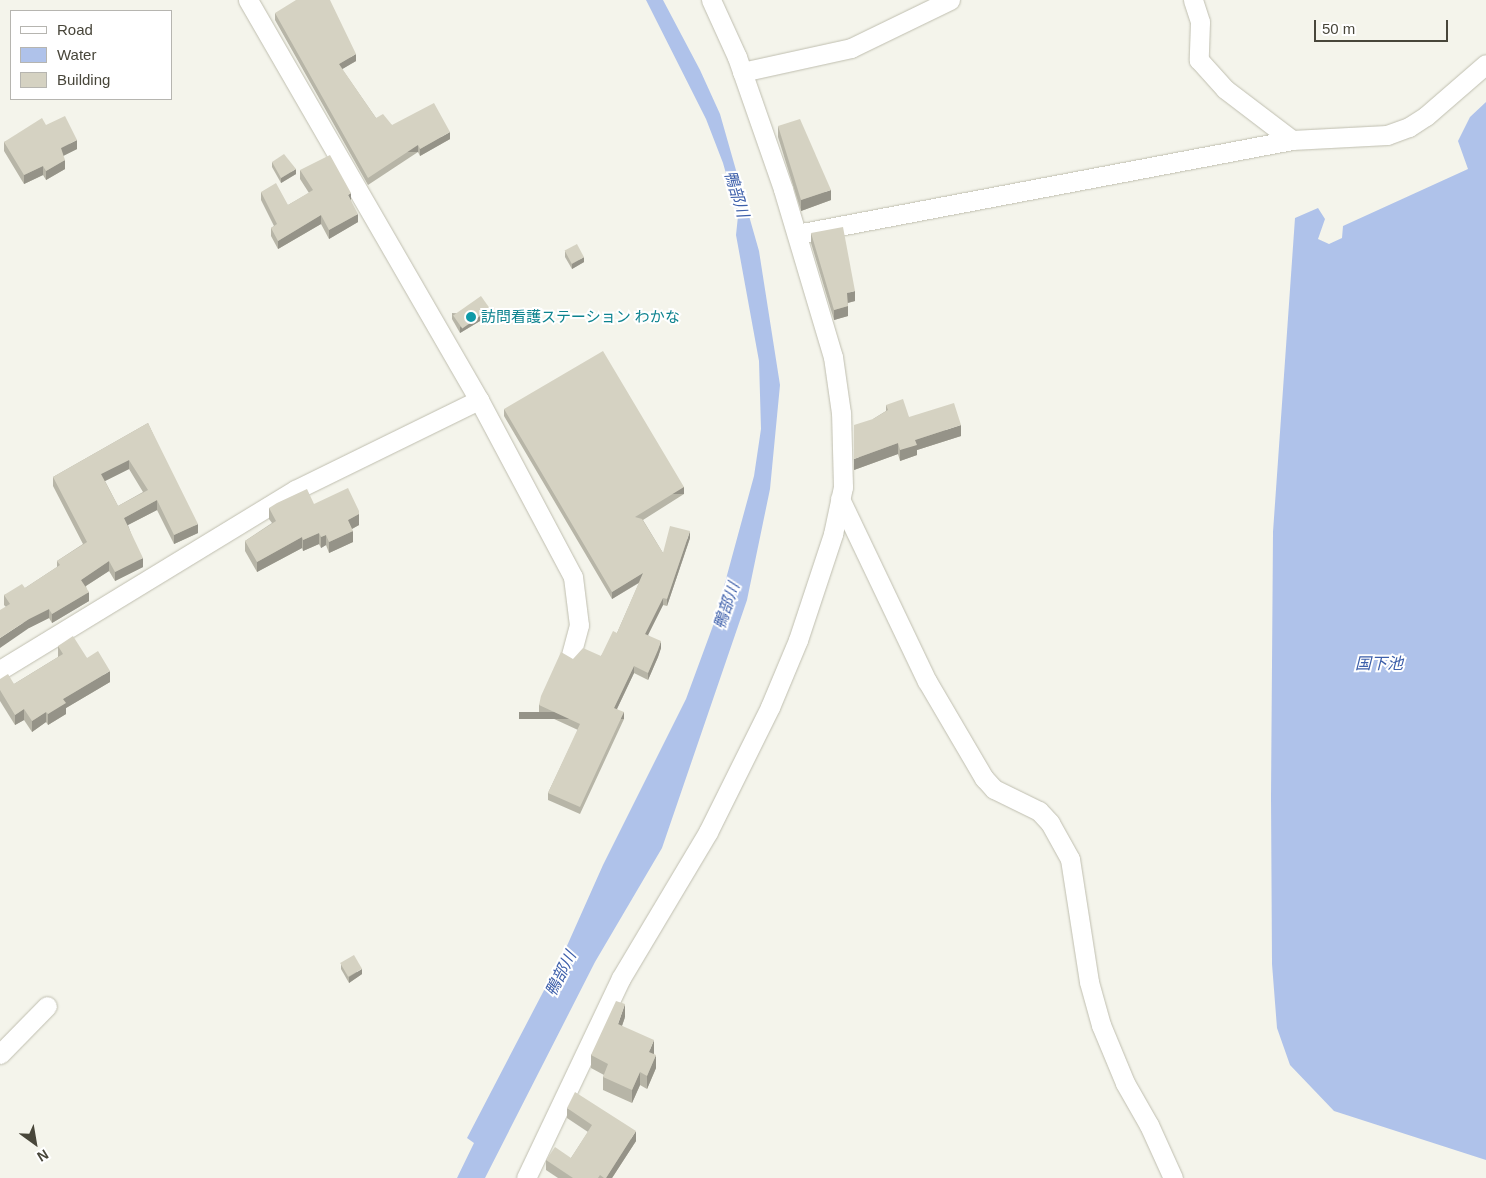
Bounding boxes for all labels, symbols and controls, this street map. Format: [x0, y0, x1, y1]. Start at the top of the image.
legend [10, 10, 172, 100]
scale bar [1316, 10, 1450, 42]
text: 50 m [1322, 20, 1355, 37]
text: Road [57, 21, 93, 38]
text: Water [57, 46, 96, 63]
text: Building [57, 71, 110, 88]
water label: 鴨部川 [720, 168, 752, 220]
place label: 訪問看護ステーション わかな [481, 308, 680, 326]
marker: 訪問看護ステーション わかな [465, 311, 477, 323]
water label: 鴨部川 [710, 580, 744, 632]
water label: 国下池 [1355, 654, 1403, 674]
water label: 鴨部川 [542, 948, 580, 1000]
north arrow [10, 1118, 60, 1168]
text: N [34, 1146, 51, 1165]

